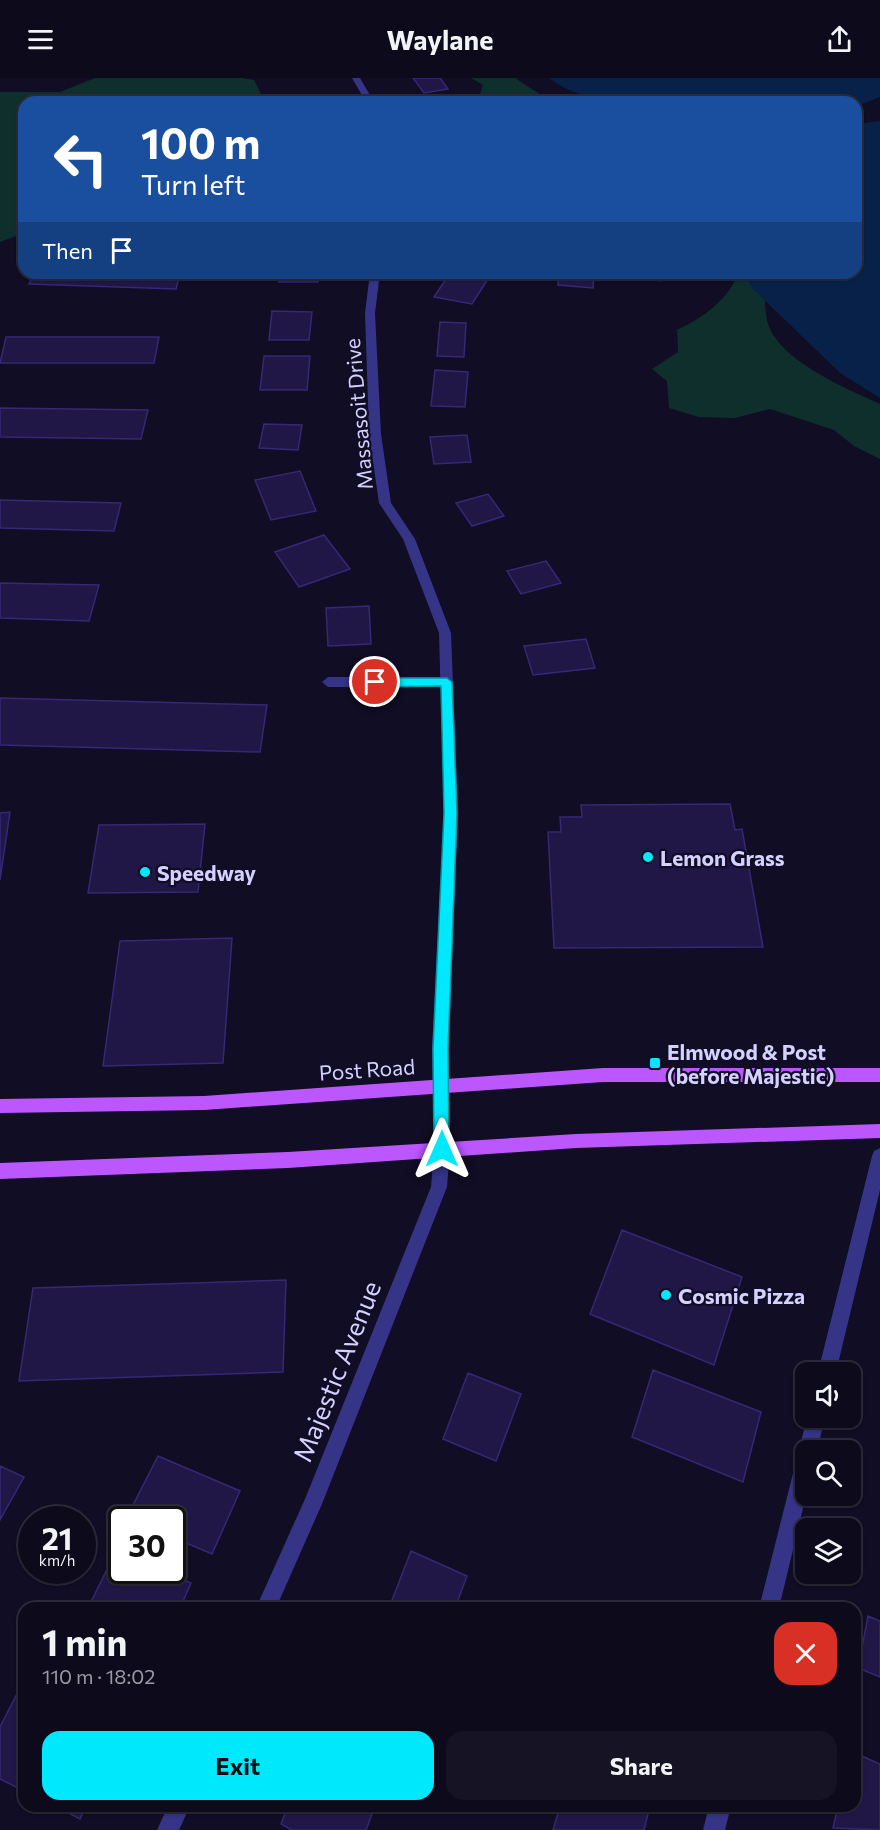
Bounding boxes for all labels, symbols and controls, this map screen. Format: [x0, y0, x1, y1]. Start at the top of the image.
icon: menu [24, 23, 57, 56]
text: Waylane [387, 23, 493, 56]
icon: share [823, 23, 856, 56]
text: 100 m [141, 116, 261, 168]
icon: left [42, 120, 120, 198]
text: Turn left [141, 168, 245, 201]
icon: arrive [105, 234, 138, 267]
text: Then [42, 237, 93, 264]
street label: Massasoit Drive [339, 337, 377, 491]
pin [349, 656, 400, 707]
icon: arrive [358, 665, 391, 698]
place label: Lemon Grass [660, 845, 785, 870]
marker: Lemon Grass [641, 850, 655, 864]
place label: Speedway [157, 860, 256, 885]
marker: Speedway [138, 865, 152, 879]
place label: Elmwood & Post (before Majestic) [667, 1039, 834, 1088]
street label: Post Road [318, 1053, 416, 1085]
marker: Elmwood & Post (before Majestic) [648, 1056, 662, 1070]
position arrow [410, 1117, 474, 1181]
street label: Majestic Avenue [286, 1276, 386, 1466]
place label: Cosmic Pizza [678, 1283, 805, 1308]
marker: Cosmic Pizza [659, 1288, 673, 1302]
map controls [795, 1362, 861, 1584]
button: sound [795, 1362, 861, 1428]
button: search [795, 1440, 861, 1506]
speed limit sign: 30 [108, 1506, 186, 1584]
button: layers [795, 1518, 861, 1584]
text: 21 [42, 1519, 72, 1556]
text: km/h [39, 1551, 75, 1569]
text: 1 min [42, 1619, 127, 1663]
button: close [774, 1622, 837, 1685]
text: 110 m · 18:02 [42, 1664, 155, 1688]
button: Exit [42, 1731, 434, 1800]
button: Share [446, 1731, 837, 1800]

